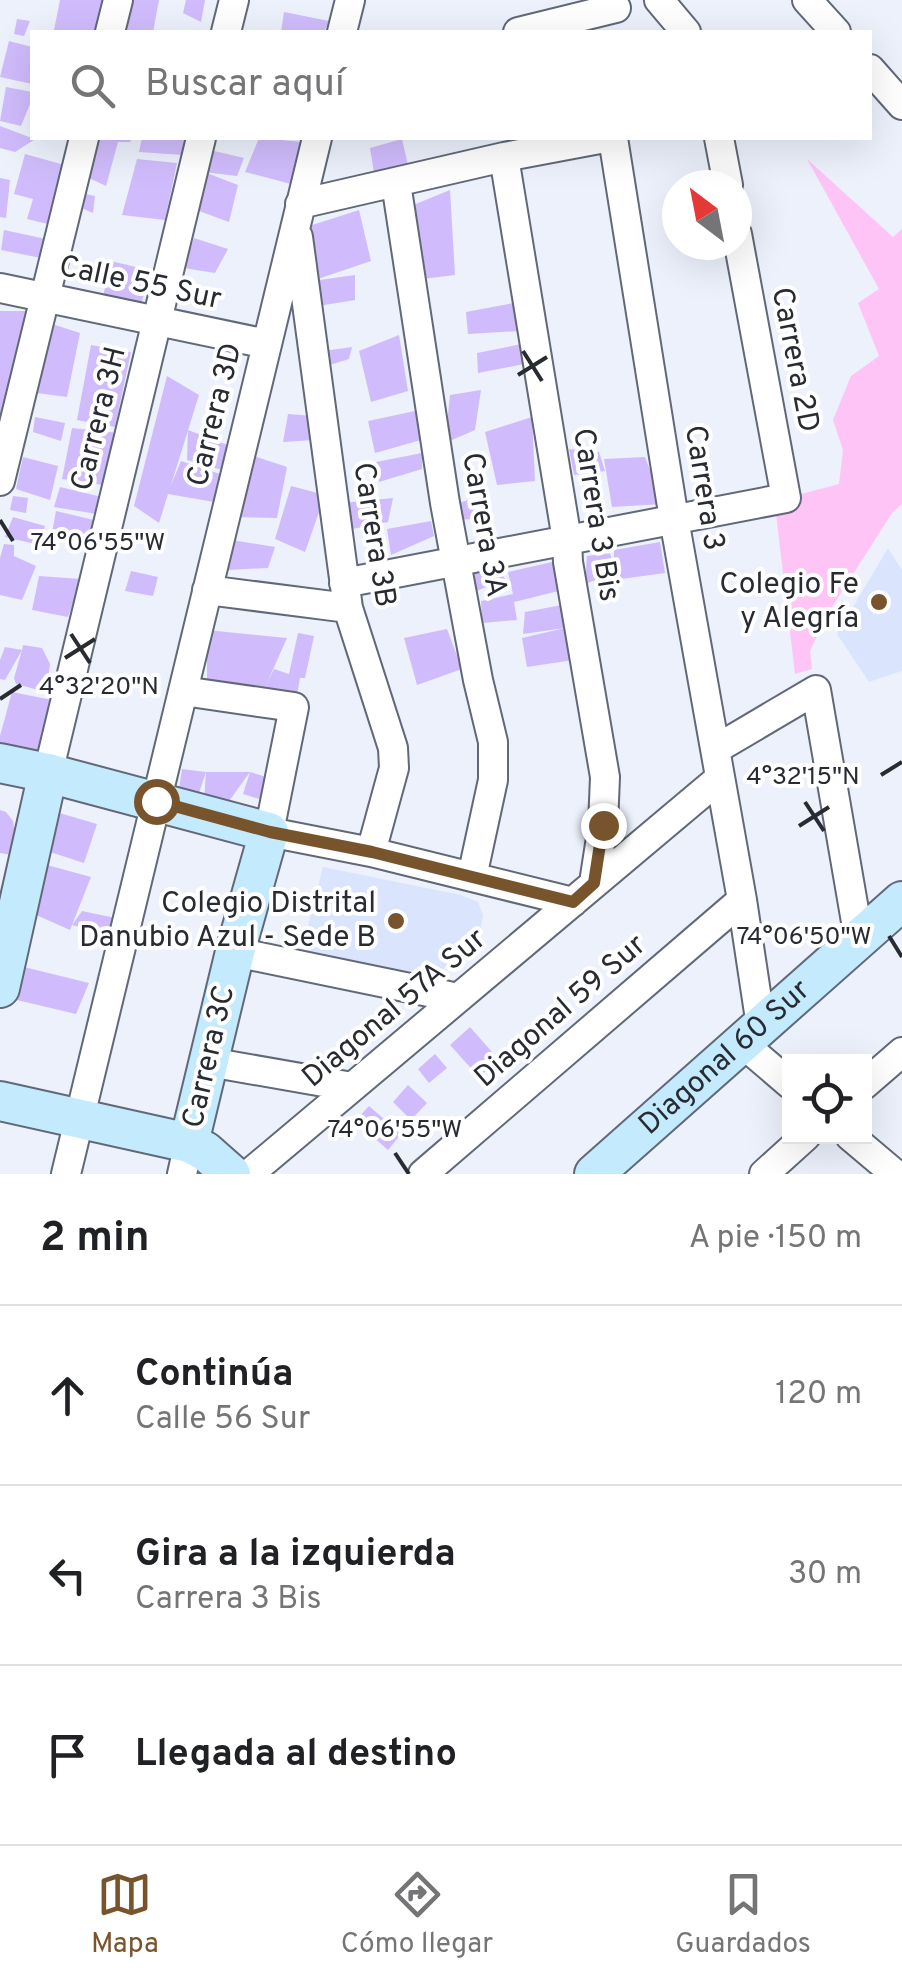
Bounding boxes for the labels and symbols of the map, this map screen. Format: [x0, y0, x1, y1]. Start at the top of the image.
north arrow [662, 170, 752, 260]
street label: Calle 55 Sur [55, 249, 225, 319]
street label: Carrera 2D [762, 284, 826, 436]
street label: Carrera 3D [180, 339, 252, 491]
street label: Carrera 3H [64, 343, 136, 495]
street label: Carrera 3 [675, 423, 731, 553]
street label: Carrera 3 Bis [563, 426, 627, 604]
street label: Carrera 3A [452, 450, 514, 600]
street label: Carrera 3B [343, 460, 403, 610]
text: 74°06'55"W [31, 528, 165, 560]
place label: Colegio Fe y Alegría [719, 567, 859, 638]
marker: Colegio Fe y Alegría [868, 591, 890, 613]
text: 4°32'20"N [39, 672, 159, 704]
text: 4°32'15"N [746, 762, 860, 794]
route start [134, 779, 180, 825]
route end [581, 803, 627, 849]
place label: Colegio Distrital Danubio Azul - Sede B [79, 886, 376, 957]
marker: Colegio Distrital Danubio Azul - Sede B [385, 910, 407, 932]
street label: Diagonal 57A Sur [295, 921, 495, 1097]
text: 74°06'50"W [736, 922, 872, 954]
street label: Diagonal 59 Sur [468, 927, 655, 1097]
street label: Diagonal 60 Sur [632, 972, 818, 1144]
street label: Carrera 3C [176, 982, 244, 1132]
text: 74°06'55"W [328, 1115, 462, 1147]

